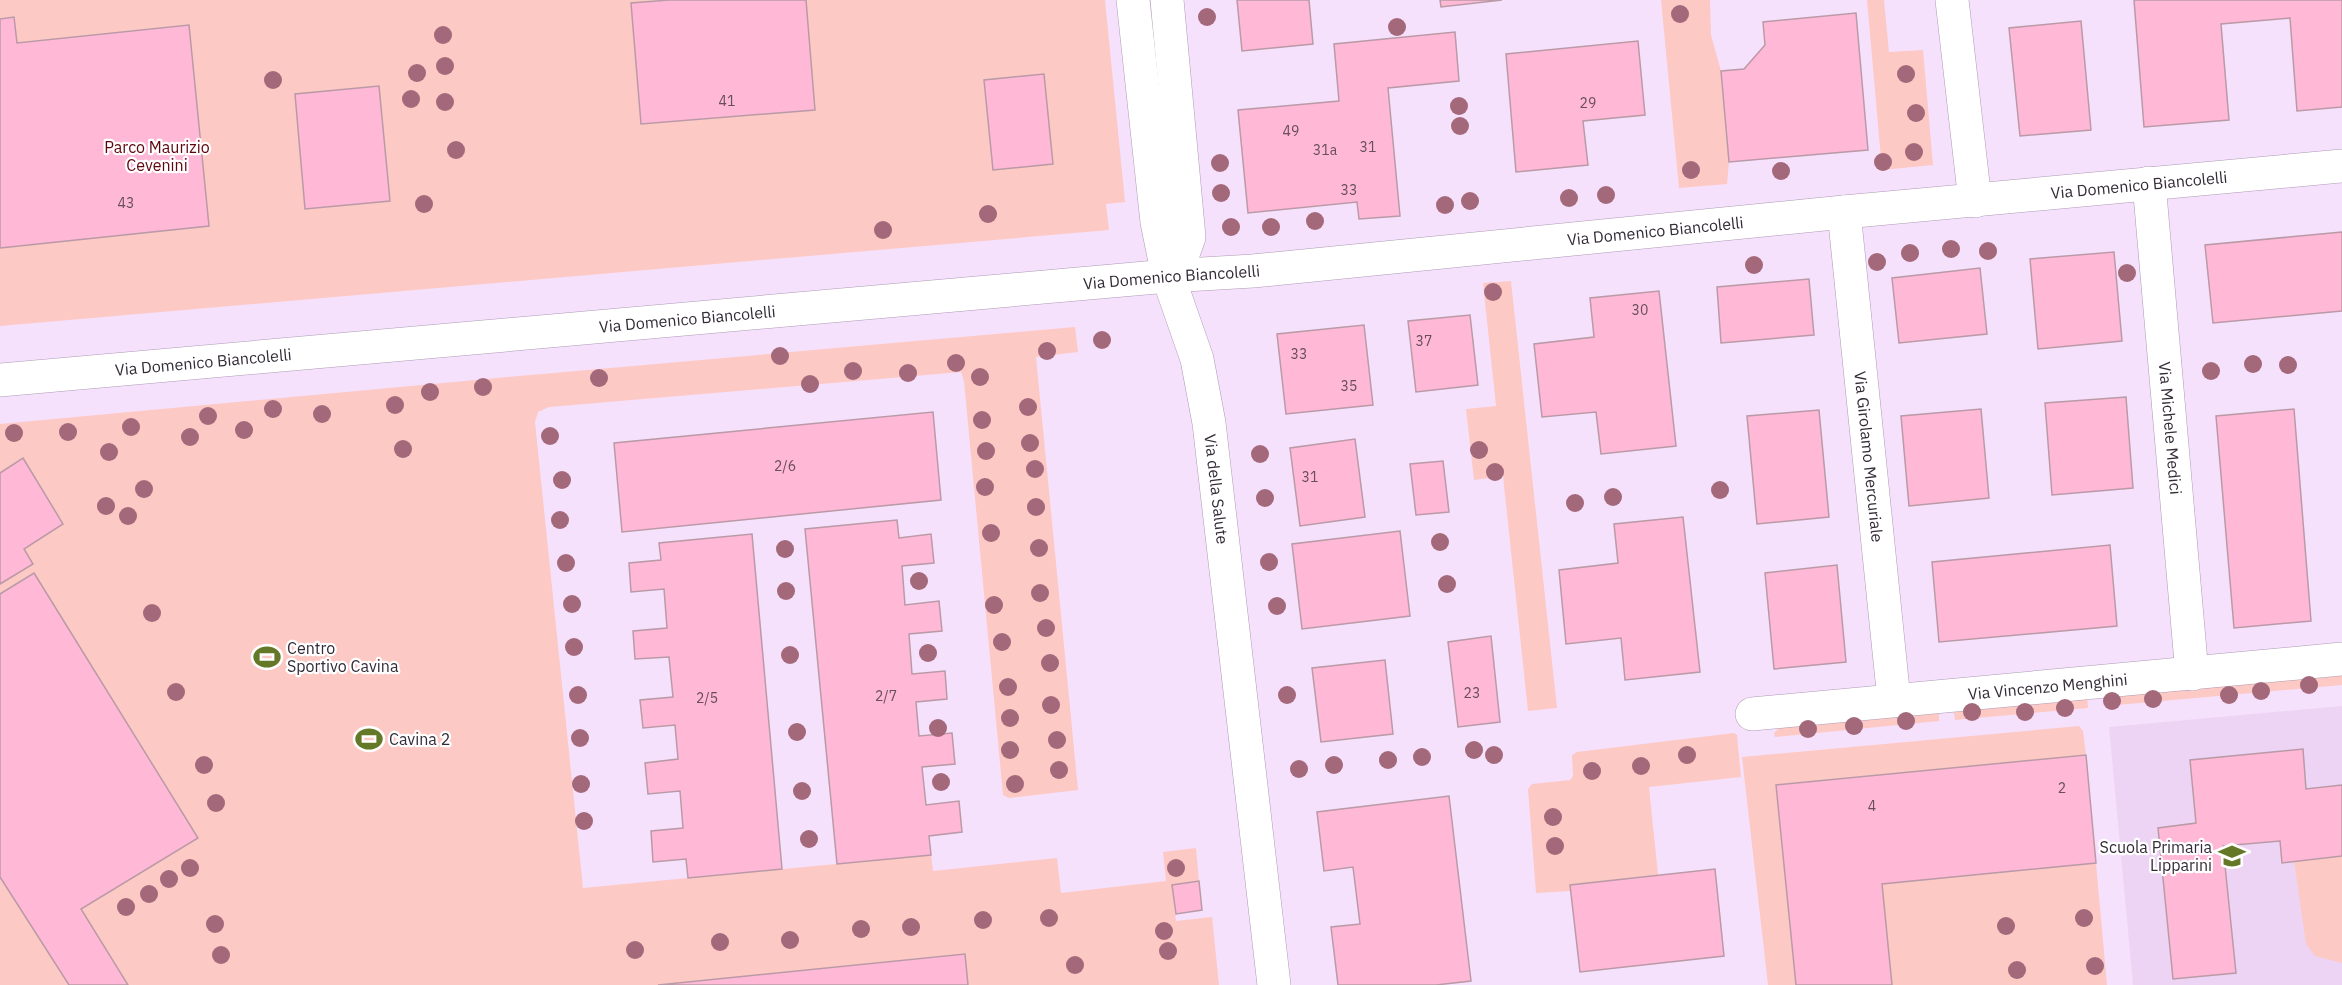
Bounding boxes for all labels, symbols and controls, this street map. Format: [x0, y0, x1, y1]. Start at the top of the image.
house number: 41 [719, 92, 735, 110]
house number: 29 [1580, 94, 1596, 112]
house number: 49 [1283, 122, 1299, 140]
park label: Parco Maurizio Cevenini [104, 137, 210, 175]
house number: 31 [1360, 138, 1376, 156]
house number: 31a [1313, 141, 1338, 159]
street label: Via Domenico Biancolelli [2050, 167, 2228, 203]
house number: 33 [1341, 181, 1357, 199]
house number: 43 [118, 194, 134, 212]
street label: Via Domenico Biancolelli [1566, 212, 1744, 250]
street label: Via Domenico Biancolelli [1082, 260, 1261, 294]
street label: Via Domenico Biancolelli [598, 301, 776, 337]
house number: 30 [1632, 301, 1648, 319]
house number: 37 [1416, 332, 1432, 350]
street label: Via Domenico Biancolelli [114, 344, 292, 380]
house number: 33 [1291, 345, 1307, 363]
street label: Via Michele Medici [2155, 361, 2186, 495]
street label: Via Girolamo Mercuriale [1850, 370, 1888, 543]
house number: 35 [1341, 377, 1357, 395]
street label: Via della Salute [1200, 433, 1233, 546]
house number: 2/6 [774, 457, 796, 475]
house number: 31 [1302, 468, 1318, 486]
place label: Centro Sportivo Cavina [287, 638, 399, 676]
sports icon: Centro Sportivo Cavina [252, 642, 282, 672]
street label: Via Vincenzo Menghini [1967, 669, 2128, 704]
house number: 23 [1464, 684, 1480, 702]
house number: 2/7 [875, 687, 897, 705]
house number: 2/5 [696, 689, 718, 707]
sports icon: Cavina 2 [354, 724, 384, 754]
place label: Cavina 2 [389, 729, 450, 749]
house number: 2 [2058, 779, 2066, 797]
house number: 4 [1868, 797, 1876, 815]
place label: Scuola Primaria Lipparini [2100, 837, 2212, 875]
school or university icon: Scuola Primaria Lipparini [2217, 841, 2247, 871]

